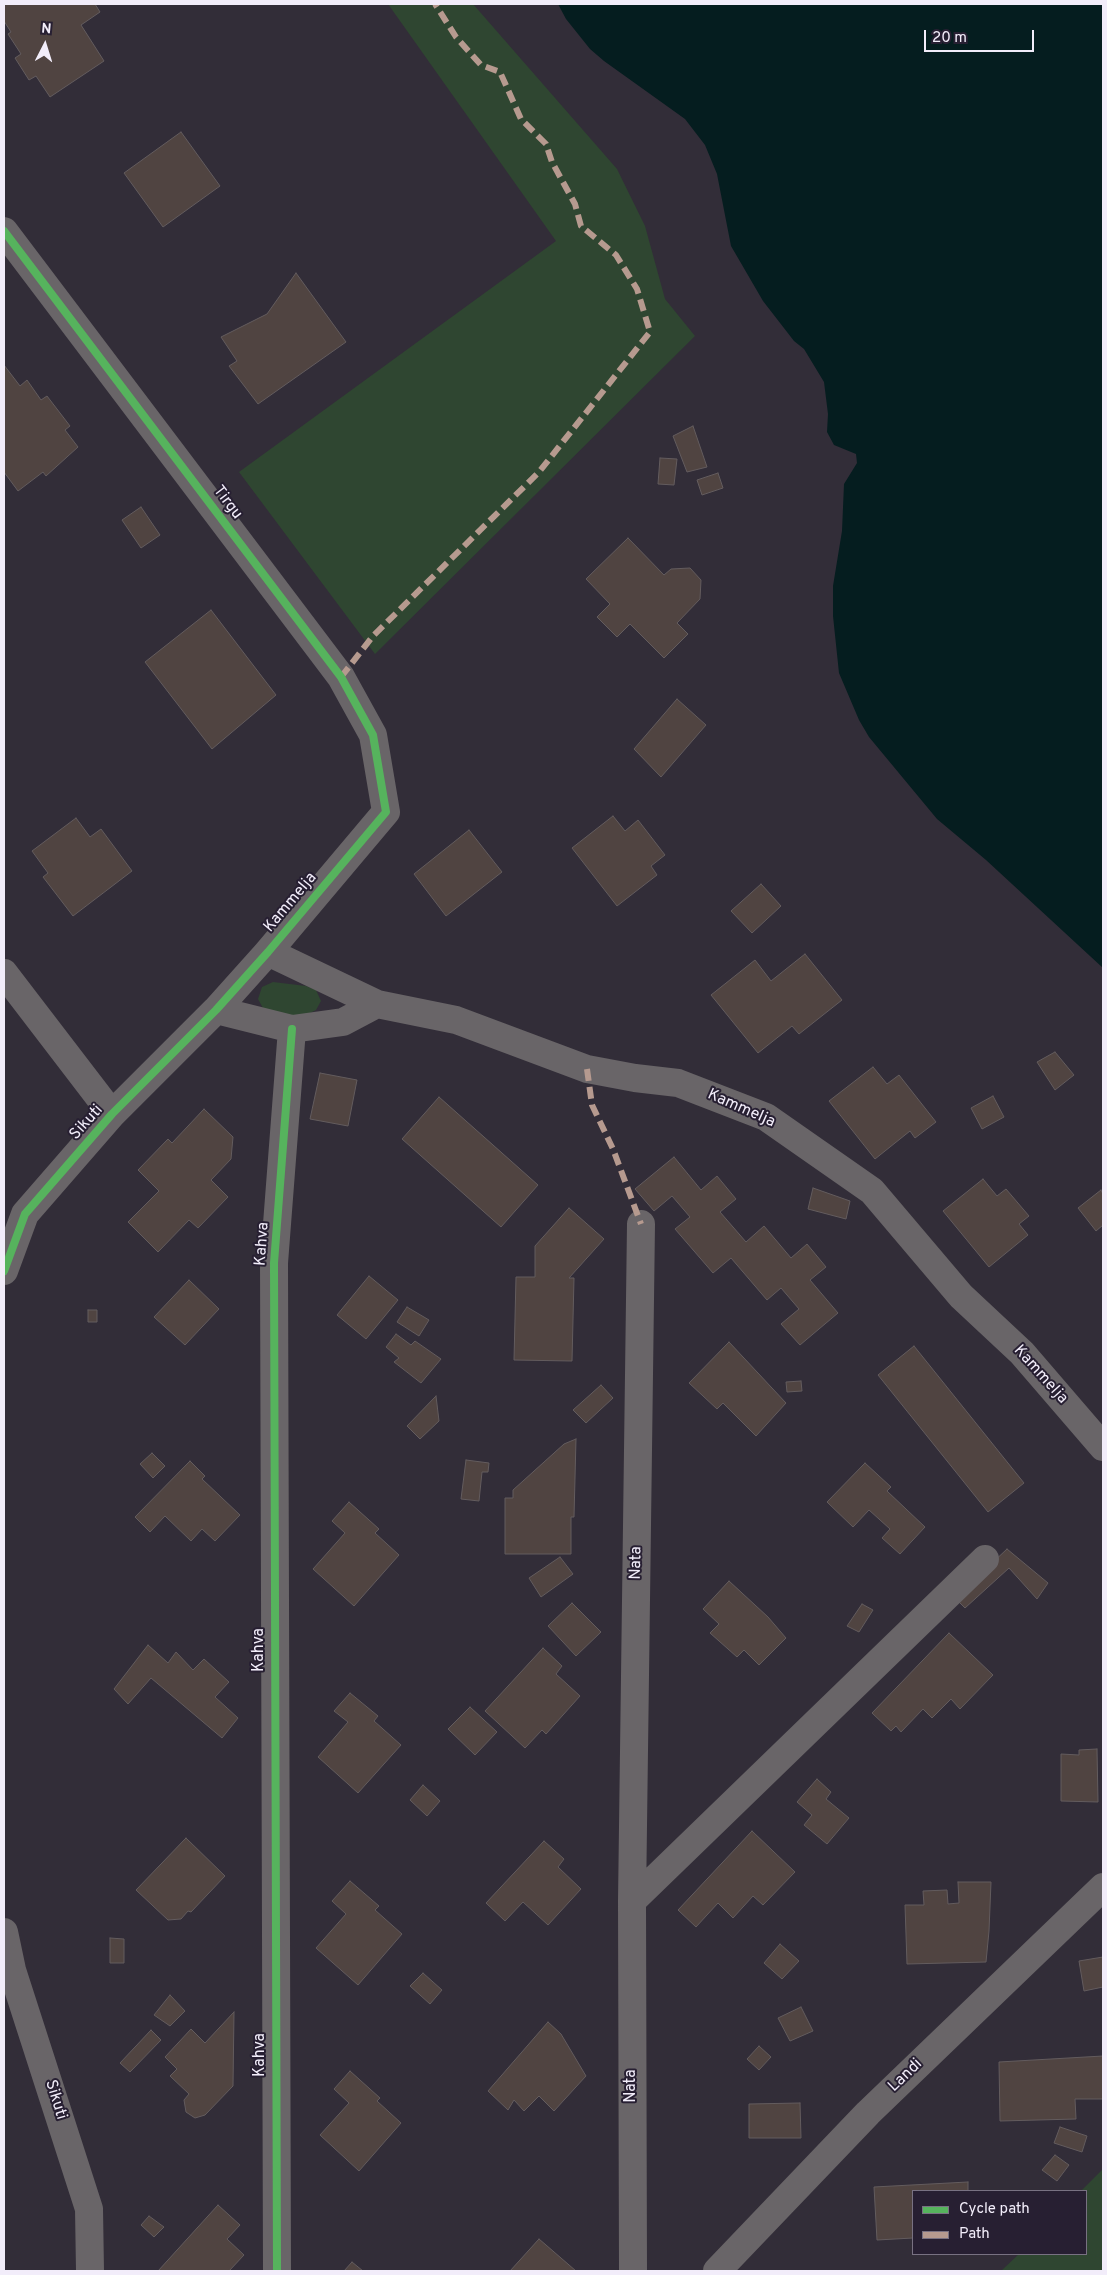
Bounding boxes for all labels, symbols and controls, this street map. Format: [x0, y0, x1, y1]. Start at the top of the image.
north arrow [20, 20, 70, 70]
scale bar [927, 20, 1037, 52]
text: N [41, 21, 52, 38]
text: 20 m [932, 29, 967, 48]
street label: Tirgu [208, 482, 246, 524]
street label: Kammelja [260, 869, 322, 937]
street label: Kammelja [704, 1086, 778, 1132]
street label: Sikuti [66, 1101, 108, 1145]
street label: Kahva [252, 1221, 274, 1267]
street label: Kammelja [1009, 1342, 1071, 1408]
street label: Nata [627, 1546, 647, 1580]
street label: Kahva [250, 1628, 270, 1672]
street label: Kahva [251, 2033, 271, 2077]
street label: Landi [885, 2055, 927, 2097]
street label: Nata [622, 2069, 642, 2103]
street label: Sikuti [40, 2078, 70, 2122]
legend [912, 2190, 1087, 2255]
text: Cycle path [959, 2200, 1030, 2219]
text: Path [959, 2225, 990, 2244]

